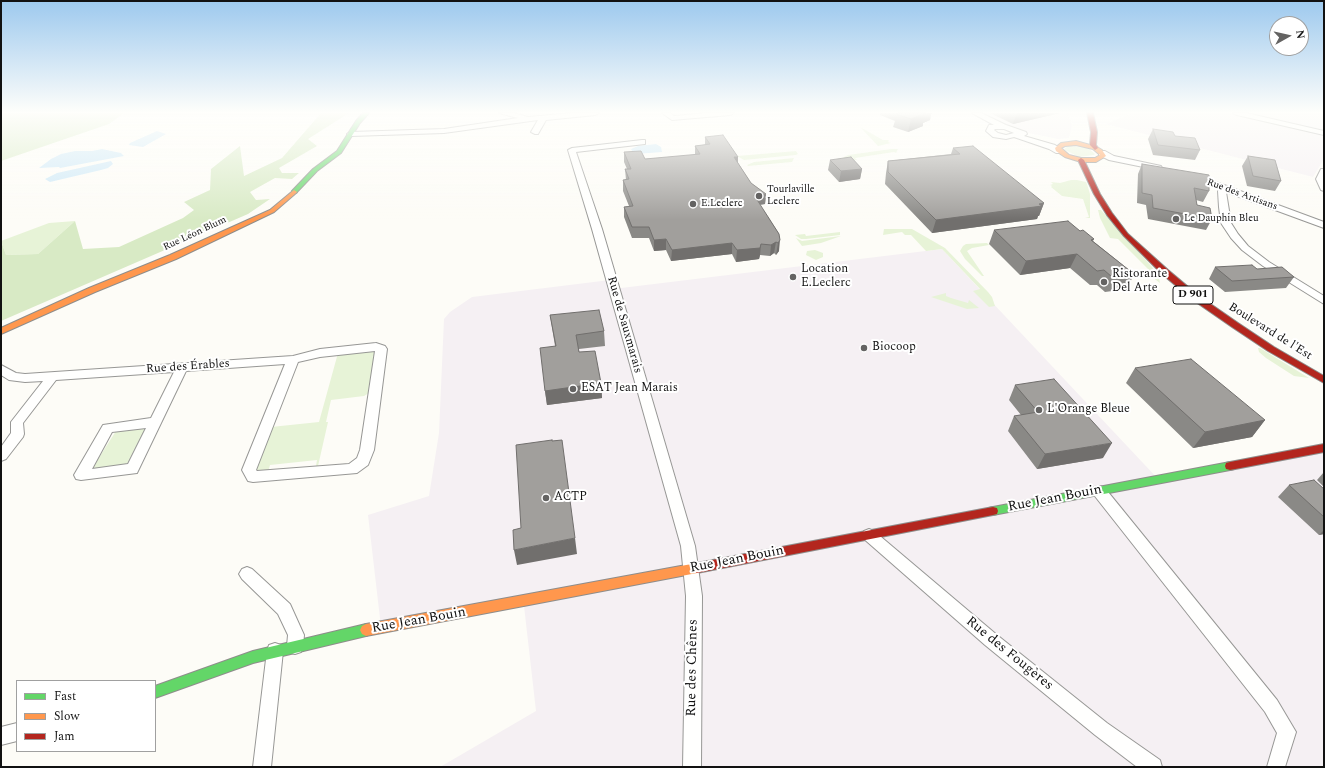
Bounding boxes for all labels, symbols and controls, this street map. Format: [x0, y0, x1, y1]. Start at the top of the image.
north arrow [1269, 16, 1309, 56]
text: N [1291, 29, 1309, 40]
street label: Rue des Artisans [1205, 177, 1279, 213]
place label: Tourlaville Leclerc [767, 184, 815, 208]
marker: Tourlaville Leclerc [754, 191, 764, 201]
place label: E.Leclerc [701, 198, 743, 210]
marker: E.Leclerc [688, 199, 698, 209]
place label: Le Dauphin Bleu [1184, 213, 1259, 225]
street label: Rue Léon Blum [162, 214, 228, 254]
marker: Le Dauphin Bleu [1171, 214, 1181, 224]
place label: Location E.Leclerc [801, 263, 851, 291]
place label: Ristorante Del Arte [1112, 268, 1167, 296]
marker: Location E.Leclerc [788, 272, 798, 282]
street label: Rue de Sauxmarais [603, 275, 645, 375]
marker: Ristorante Del Arte [1099, 277, 1109, 287]
road number: D 901 [1173, 286, 1213, 304]
street label: Boulevard de l'Est [1226, 300, 1314, 364]
place label: Biocoop [872, 341, 916, 355]
marker: Biocoop [859, 343, 869, 353]
street label: Rue des Érables [146, 357, 230, 377]
place label: ESAT Jean Marais [581, 382, 678, 396]
marker: ESAT Jean Marais [568, 384, 578, 394]
place label: L'Orange Bleue [1047, 403, 1130, 417]
marker: L'Orange Bleue [1034, 405, 1044, 415]
street label: Rue Jean Bouin [1007, 482, 1103, 516]
place label: ACTP [554, 491, 587, 505]
marker: ACTP [541, 493, 551, 503]
street label: Rue Jean Bouin [689, 543, 785, 577]
street label: Rue Jean Bouin [371, 604, 467, 638]
street label: Rue des Fougères [962, 614, 1056, 694]
street label: Rue des Chênes [684, 619, 702, 717]
legend [16, 680, 156, 752]
text: Fast [54, 687, 76, 706]
text: Slow [54, 707, 79, 726]
text: Jam [54, 727, 75, 746]

